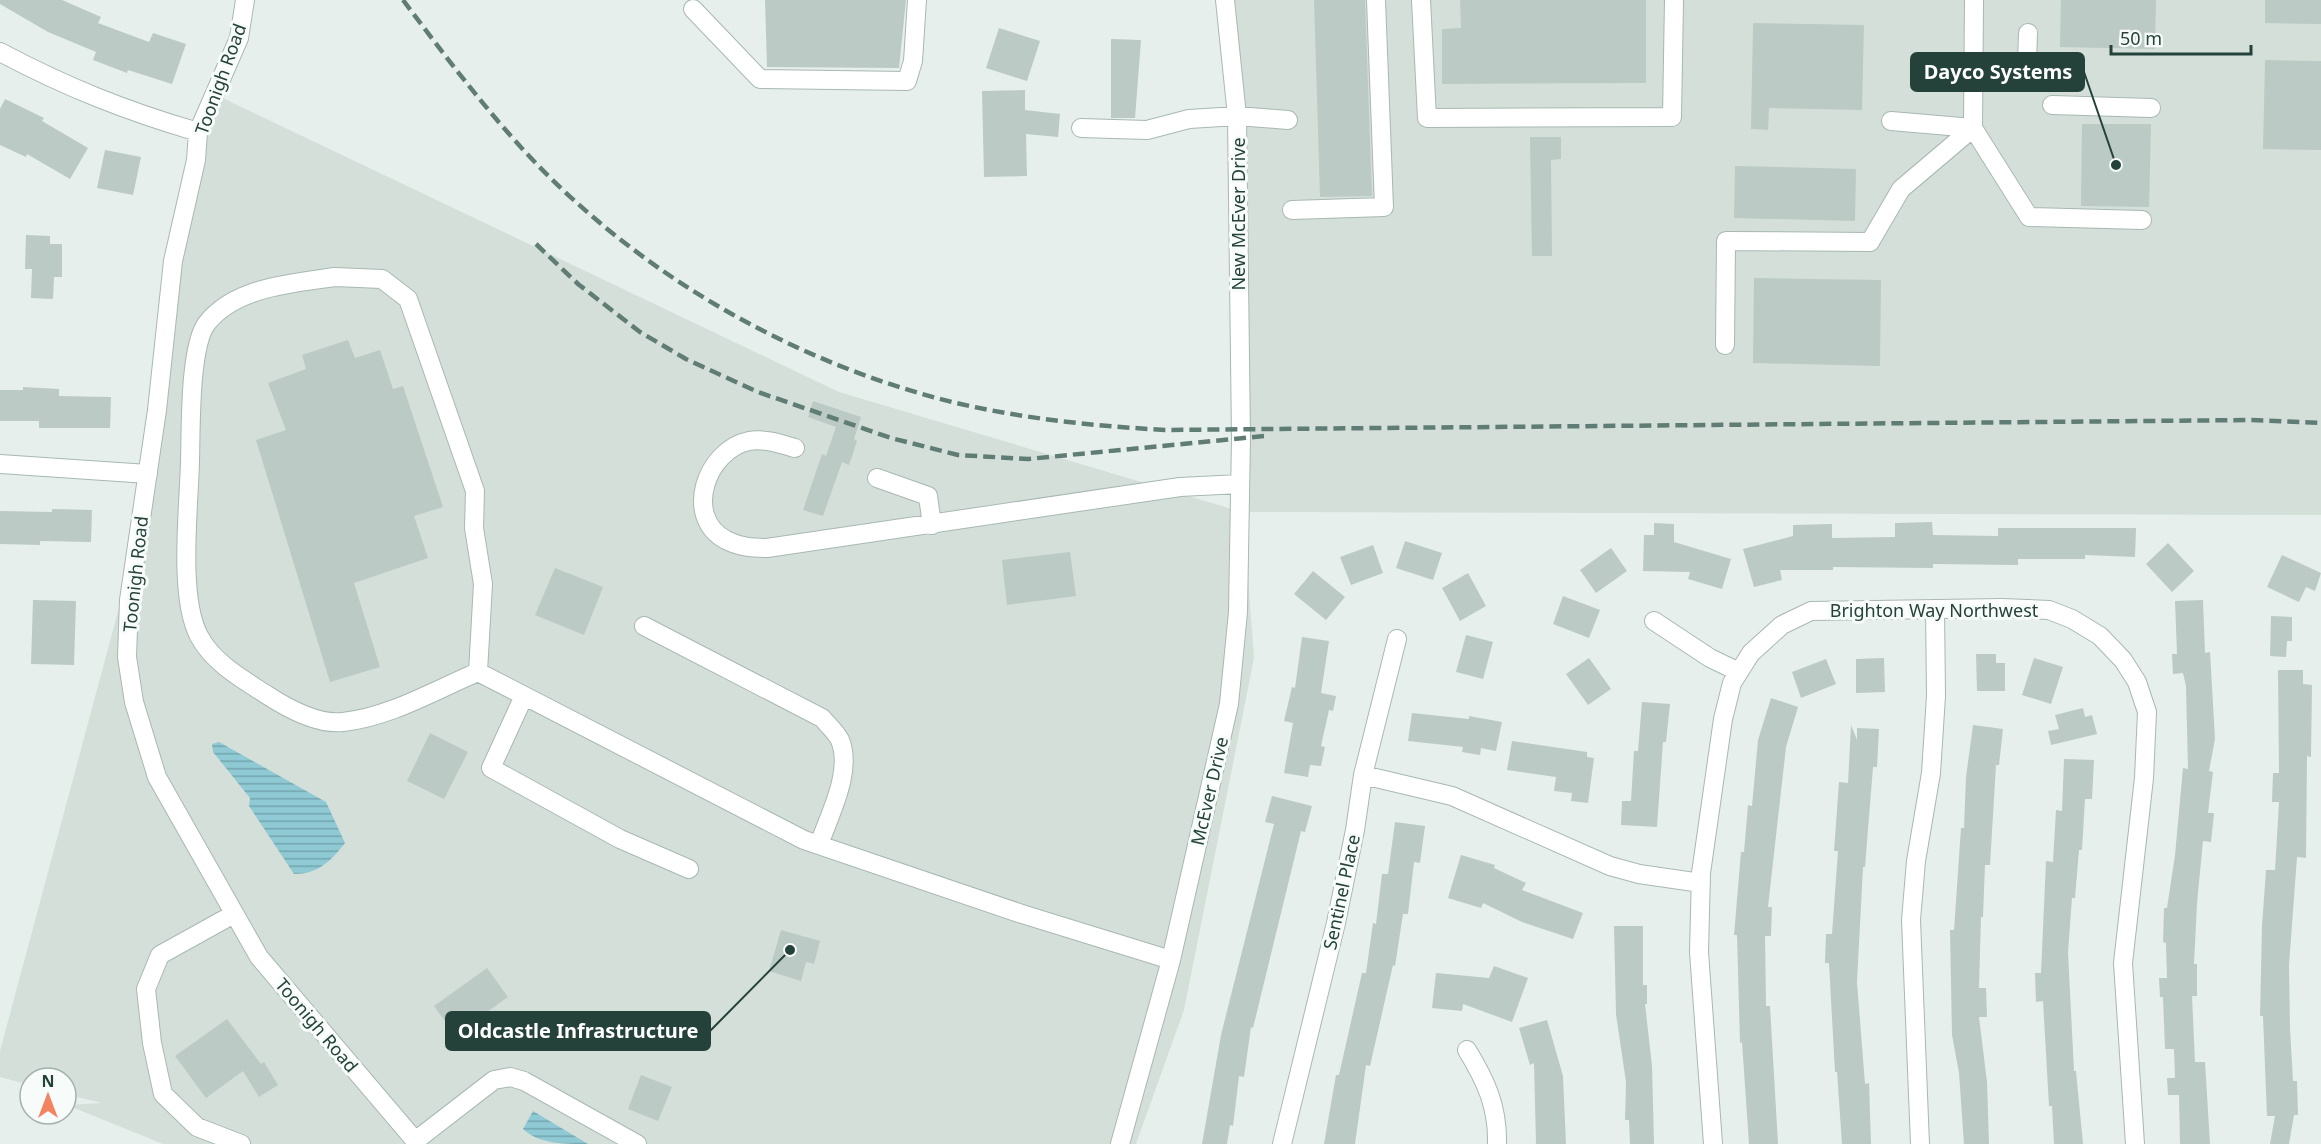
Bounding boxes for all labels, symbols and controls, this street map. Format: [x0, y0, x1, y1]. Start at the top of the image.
scale bar [2111, 18, 2250, 56]
street label: Toonigh Road [189, 20, 251, 138]
text: 50 m [2120, 26, 2162, 50]
callout: Dayco Systems [1911, 53, 2084, 91]
text: Dayco Systems [1924, 58, 2072, 85]
street label: New McEver Drive [1226, 137, 1250, 291]
street label: Toonigh Road [117, 515, 153, 633]
street label: Brighton Way Northwest [1830, 598, 2039, 622]
street label: McEver Drive [1185, 734, 1233, 848]
street label: Sentinel Place [1317, 832, 1365, 952]
street label: Toonigh Road [270, 973, 364, 1077]
callout: Oldcastle Infrastructure [446, 1012, 710, 1050]
text: Oldcastle Infrastructure [458, 1017, 698, 1044]
north arrow [18, 1066, 78, 1126]
text: N [41, 1070, 55, 1092]

